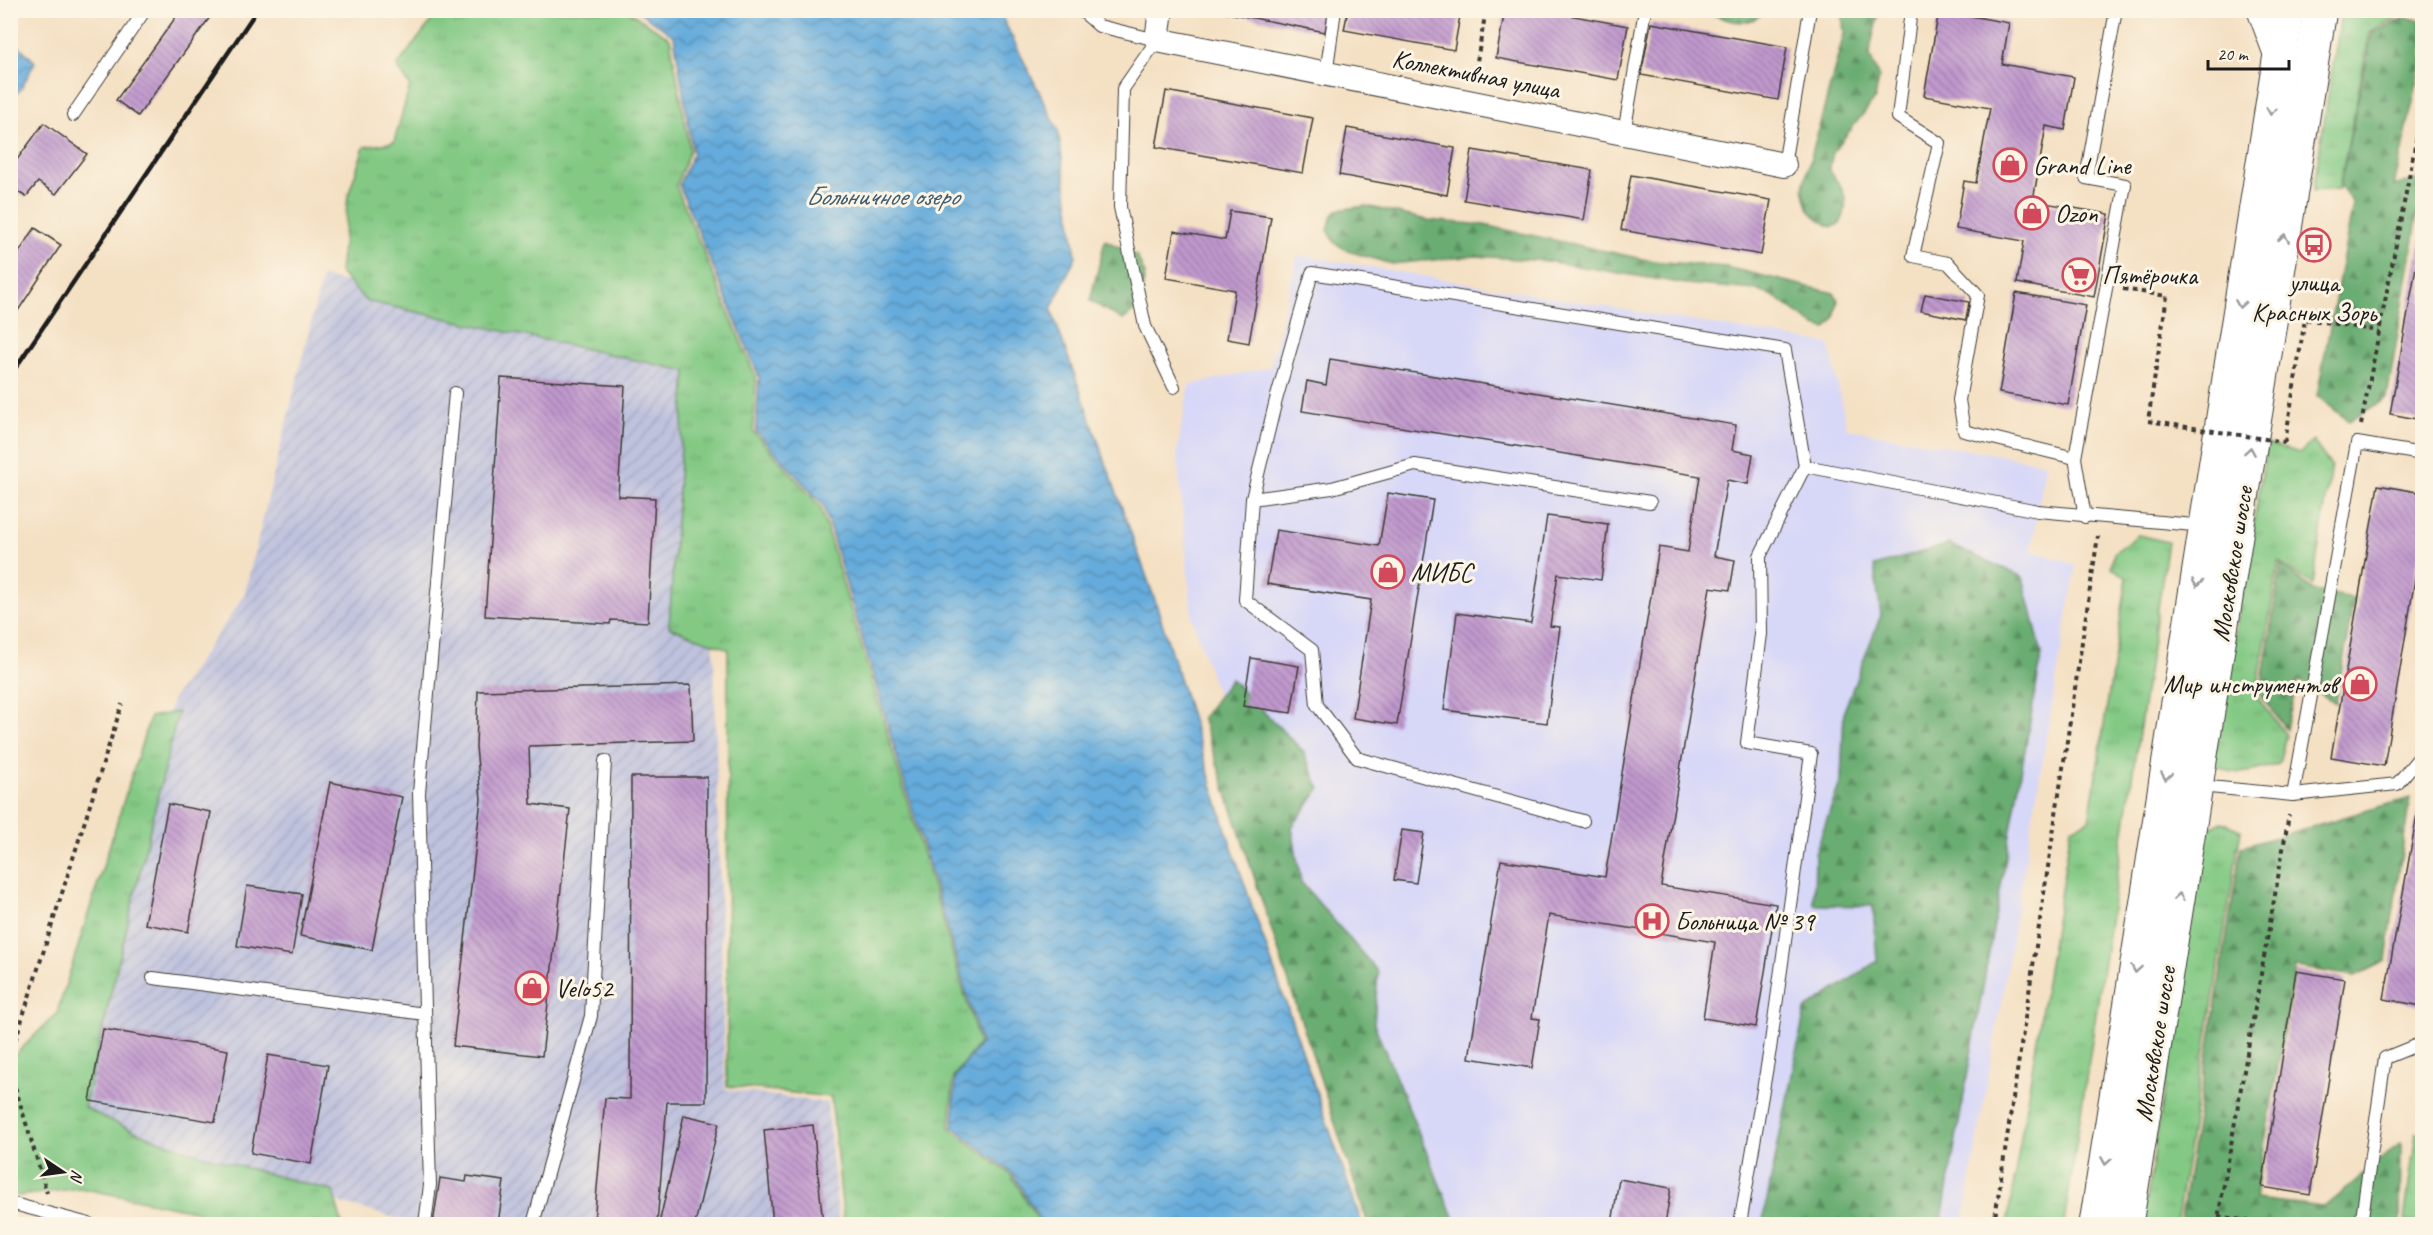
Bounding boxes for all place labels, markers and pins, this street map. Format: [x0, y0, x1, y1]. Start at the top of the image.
shop icon: Grand Line [1992, 147, 2028, 183]
place label: Grand Line [2033, 149, 2132, 182]
shop icon: Ozon [2014, 195, 2050, 231]
place label: Ozon [2055, 197, 2098, 230]
bus stop icon: улица Красных Зорь [2296, 227, 2332, 263]
supermarket icon: Пятёрочка [2061, 257, 2097, 293]
place label: Пятёрочка [2102, 259, 2199, 292]
place label: улица Красных Зорь [2252, 266, 2378, 329]
shop icon: МИБС [1370, 554, 1406, 590]
place label: МИБС [1411, 556, 1476, 589]
shop icon: Мир инструментов [2342, 666, 2378, 702]
place label: Мир инструментов [2163, 668, 2342, 701]
hospital icon: Больница № 39 [1634, 903, 1670, 939]
place label: Больница № 39 [1675, 905, 1817, 938]
shop icon: Velo52 [514, 970, 550, 1006]
place label: Velo52 [555, 972, 615, 1005]

